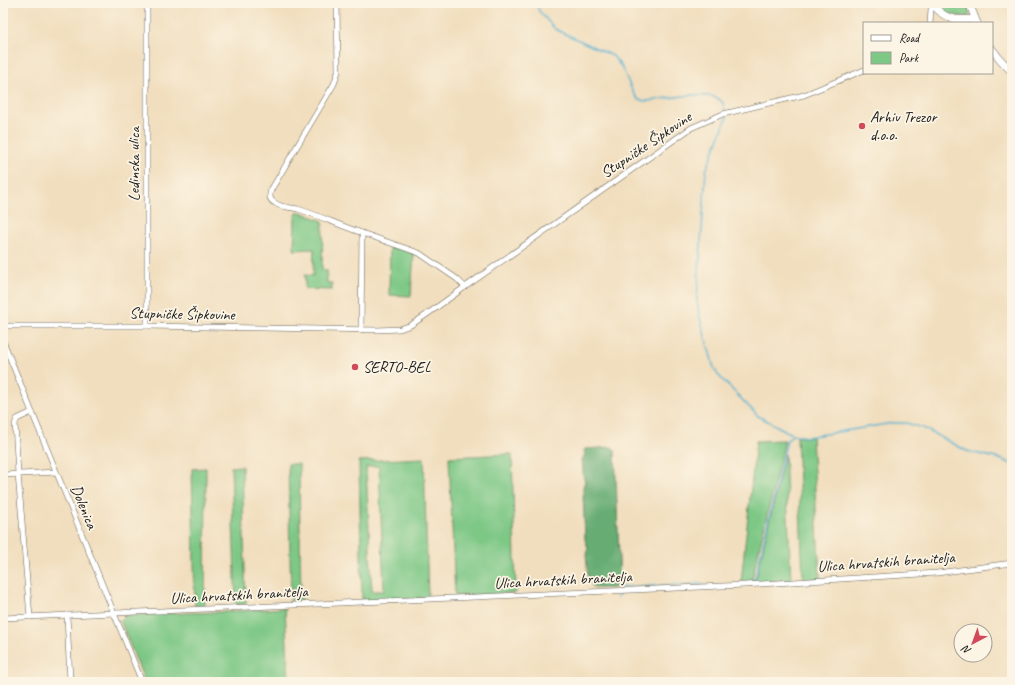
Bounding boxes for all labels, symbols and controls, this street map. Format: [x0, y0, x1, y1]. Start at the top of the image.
legend [863, 22, 993, 74]
text: Road [899, 30, 921, 46]
text: Park [899, 50, 920, 66]
street label: Stupničke Šipkovine [597, 106, 697, 183]
place label: Arhiv Trezor d.o.o. [870, 107, 938, 145]
marker: Arhiv Trezor d.o.o. [857, 121, 867, 131]
street label: Ledinska ulica [124, 125, 144, 201]
street label: Stupničke Šipkovine [129, 303, 237, 325]
place label: SERTO-BEL [363, 357, 431, 377]
marker: SERTO-BEL [350, 362, 360, 372]
street label: Dolenica [66, 482, 102, 533]
street label: Ulica hrvatskih branitelja [817, 547, 957, 577]
street label: Ulica hrvatskih branitelja [494, 566, 634, 594]
street label: Ulica hrvatskih branitelja [170, 581, 310, 609]
north arrow [953, 623, 993, 663]
text: N [958, 642, 974, 658]

